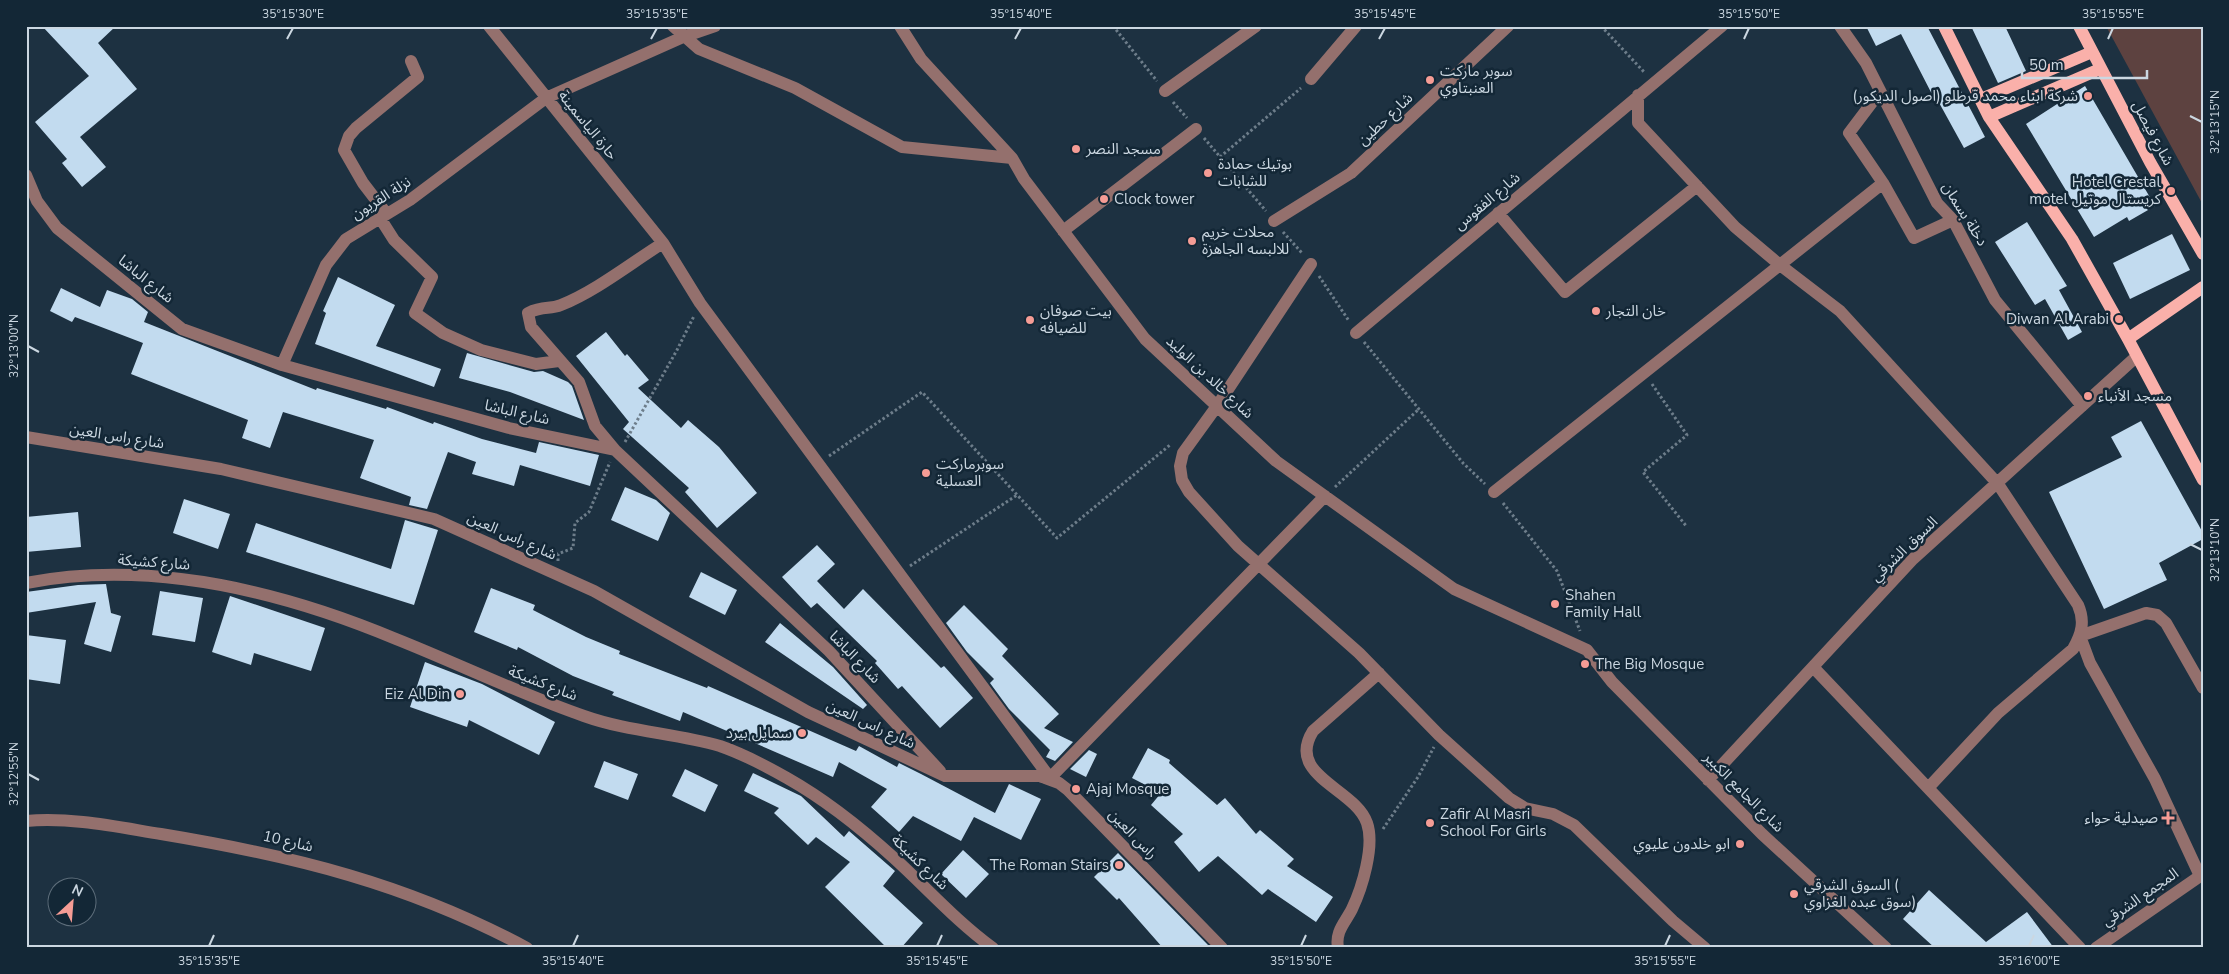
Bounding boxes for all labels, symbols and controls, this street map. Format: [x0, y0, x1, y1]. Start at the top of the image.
text: 35°15'30"E [262, 6, 324, 22]
text: 35°15'35"E [626, 6, 688, 22]
text: 35°15'40"E [990, 6, 1052, 22]
text: 35°15'45"E [1354, 6, 1416, 22]
text: 35°15'50"E [1718, 6, 1780, 22]
text: 35°15'55"E [2082, 6, 2144, 22]
scale bar [2022, 48, 2146, 80]
text: 50 m [2029, 55, 2064, 75]
place label: سوبر ماركت العنبتاوي [1440, 61, 1513, 99]
marker: سوبر ماركت العنبتاوي [1424, 74, 1436, 86]
street label: حارة الياسمينة [554, 86, 622, 164]
place label: شركة ابناء محمد قرطلو (اصول الديكور) [1853, 86, 2078, 106]
street label: شارع حطين [1353, 88, 1419, 151]
marker: شركة ابناء محمد قرطلو (اصول الديكور) [2082, 90, 2094, 102]
text: 32°13'15"N [2207, 90, 2223, 154]
street label: شارع فيصل [2126, 97, 2179, 170]
place label: مسجد النصر [1085, 139, 1161, 159]
marker: مسجد النصر [1070, 143, 1082, 155]
place label: بوتيك حمادة للشابات [1218, 154, 1292, 191]
marker: بوتيك حمادة للشابات [1202, 167, 1214, 179]
street label: شارع الفقوس [1450, 167, 1526, 236]
street label: نزلة القريون [347, 172, 415, 224]
place label: Hotel Crestal motel كريستال موتيل [2029, 172, 2162, 209]
street label: دخلة بسمان [1938, 178, 1992, 250]
marker: Hotel Crestal motel كريستال موتيل [2165, 185, 2177, 197]
place label: Clock tower [1114, 189, 1195, 209]
marker: Clock tower [1098, 193, 1110, 205]
place label: محلات خريم للالبسه الجاهزة [1202, 222, 1289, 259]
marker: محلات خريم للالبسه الجاهزة [1186, 235, 1198, 247]
street label: شارع الباشا [113, 250, 178, 309]
place label: بيت صوفان للضيافه [1040, 301, 1112, 338]
place label: خان التجار [1605, 301, 1666, 321]
marker: خان التجار [1590, 305, 1602, 317]
place label: Diwan Al Arabi [2006, 309, 2109, 329]
marker: Diwan Al Arabi [2113, 313, 2125, 325]
text: 32°13'00"N [6, 314, 22, 378]
marker: بيت صوفان للضيافه [1024, 314, 1036, 326]
street label: شارع خالد بن الوليد [1161, 331, 1258, 424]
place label: مسجد الأنباء [2098, 386, 2172, 406]
marker: مسجد الأنباء [2082, 390, 2094, 402]
street label: شارع الباشا [482, 395, 552, 431]
street label: شارع راس العين [68, 419, 166, 455]
place label: سوبرماركت العسلية [936, 454, 1004, 491]
marker: سوبرماركت العسلية [920, 467, 932, 479]
street label: شارع راس العين [463, 507, 560, 567]
street label: السوق الشرقي [1866, 512, 1943, 587]
text: 32°13'10"N [2207, 518, 2223, 582]
street label: شارع كشيكة [117, 549, 191, 577]
place label: Shahen Family Hall [1565, 585, 1642, 622]
marker: Shahen Family Hall [1549, 598, 1561, 610]
street label: شارع الباشا [823, 626, 885, 689]
place label: The Big Mosque [1595, 654, 1704, 674]
marker: The Big Mosque [1579, 658, 1591, 670]
street label: شارع كشيكة [505, 661, 581, 707]
place label: Eiz Al Din [385, 684, 450, 704]
marker: Eiz Al Din [454, 688, 466, 700]
street label: شارع راس العين [823, 695, 919, 755]
place label: سمايل بيرد [726, 723, 792, 743]
marker: سمايل بيرد [796, 727, 808, 739]
text: 32°12'55"N [6, 742, 22, 806]
street label: شارع الجامع الكبير [1697, 747, 1789, 838]
place label: Ajaj Mosque [1086, 779, 1169, 799]
marker: Ajaj Mosque [1070, 783, 1082, 795]
place label: Zafir Al Masri School For Girls [1440, 804, 1547, 841]
street label: راس العين [1104, 805, 1162, 863]
place label: صيدلية حواء [2085, 808, 2158, 828]
marker: صيدلية حواء [2162, 812, 2174, 824]
marker: Zafir Al Masri School For Girls [1424, 817, 1436, 829]
street label: شارع 10 [260, 826, 315, 858]
street label: شارع كشيكة [886, 830, 953, 896]
place label: ابو خلدون عليوي [1633, 834, 1730, 855]
marker: ابو خلدون عليوي [1734, 838, 1746, 850]
place label: The Roman Stairs [990, 855, 1109, 875]
marker: The Roman Stairs [1113, 859, 1125, 871]
street label: المجمع الشرقي [2098, 863, 2184, 933]
place label: السوق الشرقي ( سوق عبده الغزاوي) [1804, 875, 1916, 913]
north arrow [48, 876, 98, 926]
text: N [69, 880, 86, 902]
marker: السوق الشرقي ( سوق عبده الغزاوي) [1788, 888, 1800, 900]
text: 35°15'35"E [178, 953, 240, 969]
text: 35°15'40"E [542, 953, 604, 969]
text: 35°15'45"E [906, 953, 968, 969]
text: 35°15'50"E [1270, 953, 1332, 969]
text: 35°15'55"E [1634, 953, 1696, 969]
text: 35°16'00"E [1998, 953, 2060, 969]

